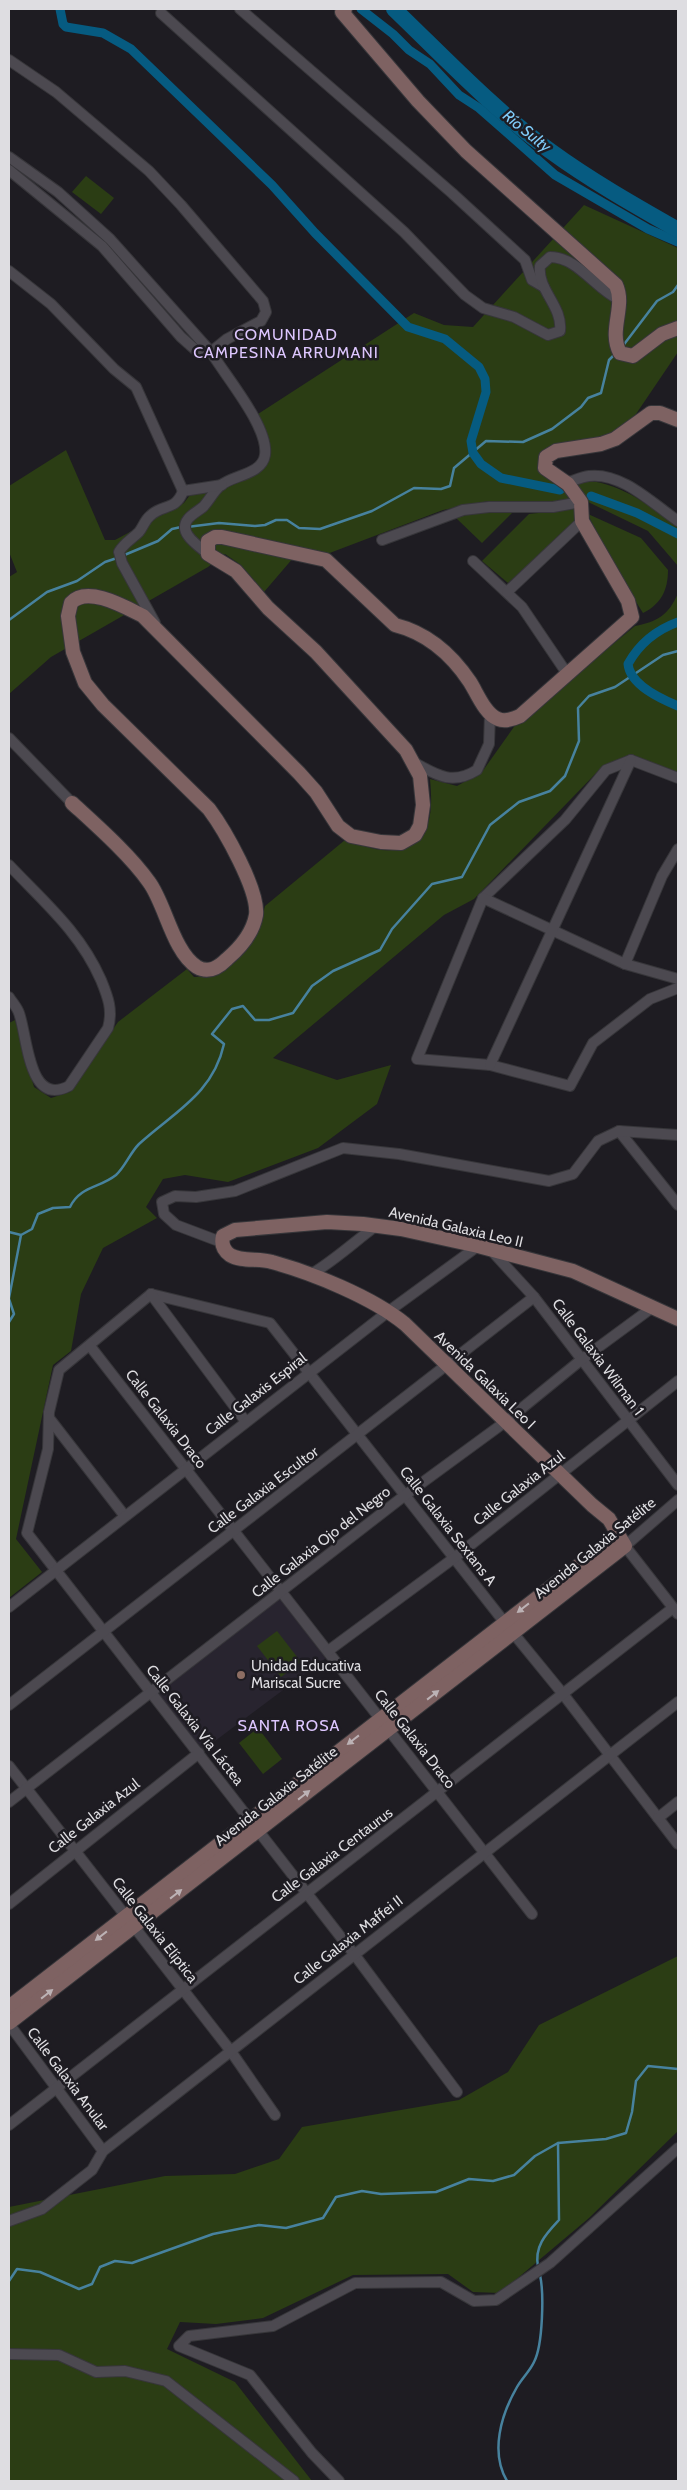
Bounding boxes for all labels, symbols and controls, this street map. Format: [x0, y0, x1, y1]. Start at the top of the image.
water label: Río Sulty [499, 106, 555, 156]
district label: COMUNIDAD CAMPESINA ARRUMANI [193, 325, 379, 362]
street label: Avenida Galaxia Leo II [387, 1203, 525, 1251]
street label: Calle Galaxia Wilman 1 [548, 1295, 648, 1419]
street label: Avenida Galaxia Leo I [431, 1327, 539, 1433]
street label: Calle Galaxis Espiral [202, 1349, 311, 1439]
street label: Calle Galaxia Draco [122, 1366, 210, 1472]
street label: Calle Galaxia Escultor [204, 1442, 322, 1537]
street label: Calle Galaxia Azul [470, 1446, 569, 1529]
street label: Calle Galaxia Sextans A [396, 1463, 501, 1590]
street label: Calle Galaxia Ojo del Negro [248, 1482, 394, 1602]
street label: Avenida Galaxia Satélite [531, 1493, 660, 1602]
one-way arrow [517, 1603, 530, 1614]
place label: Unidad Educativa Mariscal Sucre [251, 1657, 362, 1692]
street label: Calle Galaxia Vía Láctea [142, 1661, 248, 1790]
marker: Unidad Educativa Mariscal Sucre [235, 1669, 247, 1681]
street label: Calle Galaxia Draco [371, 1686, 459, 1792]
one-way arrow [426, 1690, 439, 1701]
district label: SANTA ROSA [238, 1716, 340, 1735]
one-way arrow [347, 1735, 360, 1745]
street label: Avenida Galaxia Satélite [211, 1742, 341, 1850]
street label: Calle Galaxia Azul [45, 1774, 144, 1857]
one-way arrow [297, 1789, 310, 1800]
street label: Calle Galaxia Centaurus [268, 1803, 396, 1907]
street label: Calle Galaxia Elíptica [108, 1874, 202, 1987]
one-way arrow [169, 1889, 183, 1899]
street label: Calle Galaxia Maffei II [290, 1892, 406, 1988]
one-way arrow [95, 1931, 108, 1942]
one-way arrow [40, 1988, 53, 1999]
street label: Calle Galaxia Anular [23, 2024, 113, 2134]

